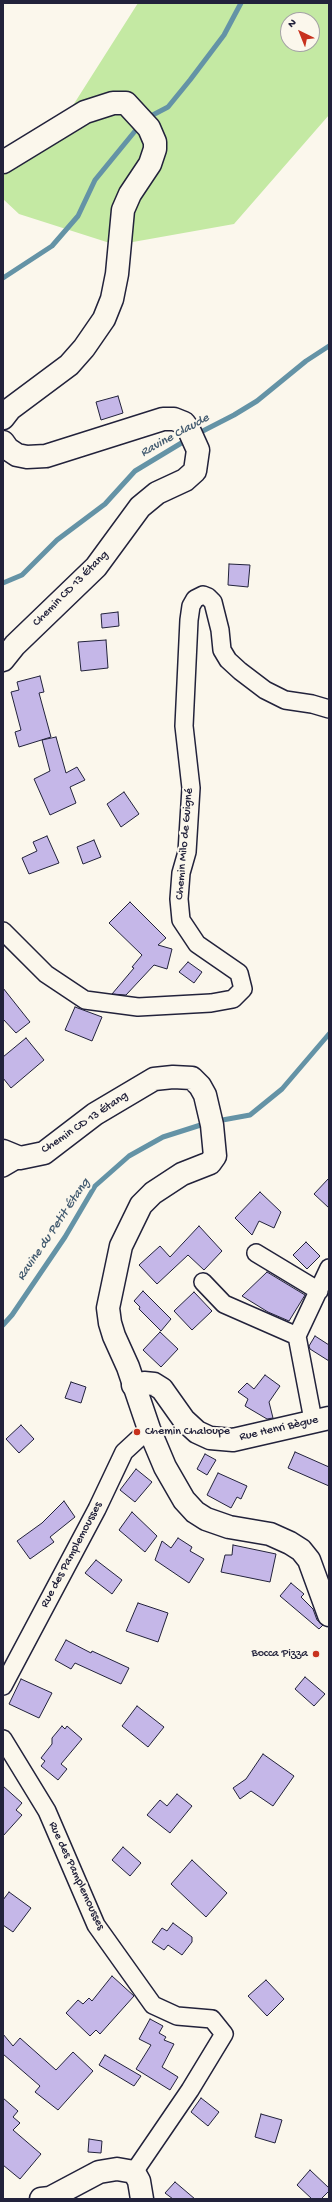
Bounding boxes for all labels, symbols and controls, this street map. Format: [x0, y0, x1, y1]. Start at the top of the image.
north arrow [280, 12, 320, 52]
text: N [286, 17, 299, 31]
water label: Ravine Claude [138, 411, 212, 461]
street label: Chemin CD 13 Étang [30, 548, 112, 630]
street label: Chemin Milo de Guigné [173, 788, 197, 900]
street label: Chemin CD 13 Étang [39, 1089, 131, 1157]
water label: Ravine du Petit Étang [14, 1176, 94, 1284]
street label: Rue Henri Bègue [238, 1413, 320, 1445]
place label: Chemin Chaloupe [145, 1425, 230, 1439]
marker: Chemin Chaloupe [132, 1427, 142, 1437]
street label: Rue des Pamplemousses [38, 1500, 106, 1610]
place label: Bocca Pizza [252, 1647, 308, 1661]
marker: Bocca Pizza [311, 1649, 321, 1659]
street label: Rue des Pamplemousses [45, 1820, 107, 1932]

